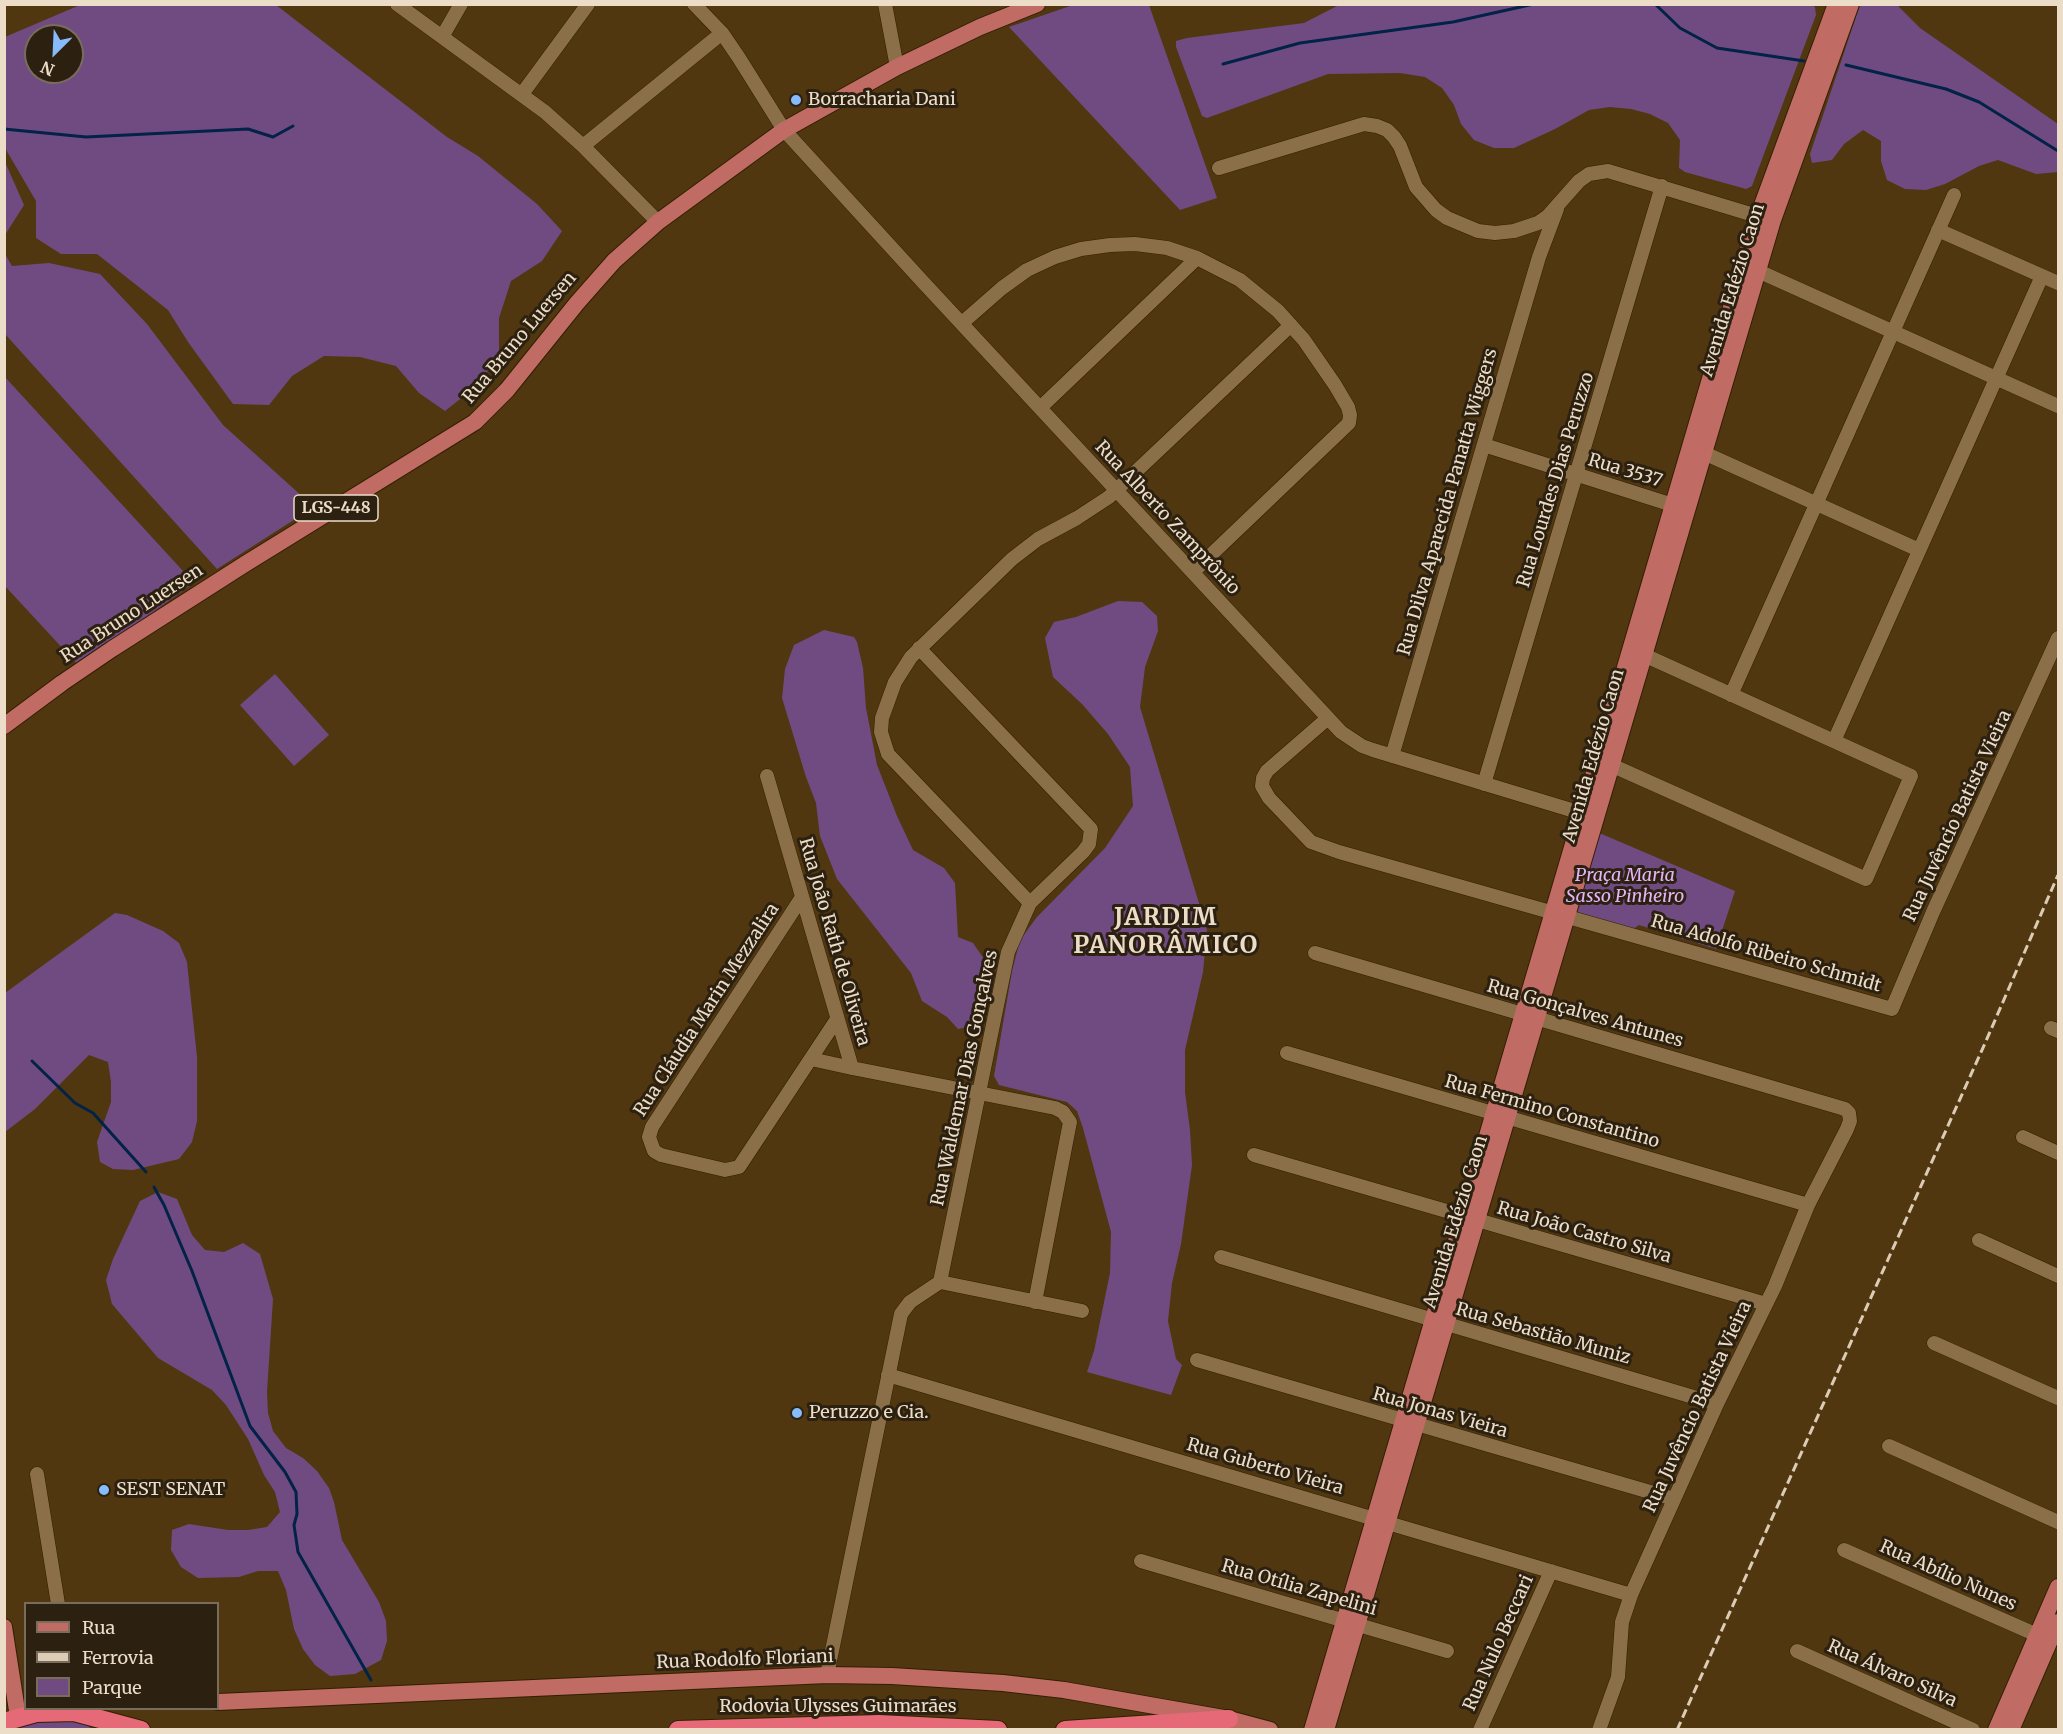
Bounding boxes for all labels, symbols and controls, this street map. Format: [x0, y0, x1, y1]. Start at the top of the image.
north arrow [24, 24, 84, 84]
text: N [38, 57, 57, 80]
place label: Borracharia Dani [808, 89, 956, 111]
marker: Borracharia Dani [789, 93, 803, 107]
street label: Avenida Edézio Caon [1696, 201, 1770, 379]
street label: Rua Bruno Luersen [459, 268, 581, 408]
street label: Rua Dilva Aparecida Panatta Wiggers [1394, 346, 1502, 658]
street label: Rua Lourdes Dias Peruzzo [1513, 370, 1599, 590]
street label: Rua Alberto Zamprônio [1090, 437, 1244, 599]
street label: Rua 3537 [1585, 450, 1665, 492]
road number: LGS-448 [294, 495, 378, 521]
street label: Rua Bruno Luersen [57, 560, 207, 668]
street label: Avenida Edézio Caon [1559, 667, 1629, 845]
street label: Rua Juvêncio Batista Vieira [1899, 707, 2017, 925]
street label: Rua João Rath de Oliveira [794, 835, 874, 1049]
park label: Praça Maria Sasso Pinheiro [1566, 865, 1684, 908]
street label: Rua Cláudia Marin Mezzalira [630, 899, 784, 1121]
district label: JARDIM PANORÂMICO [1073, 904, 1259, 960]
street label: Rua Adolfo Ribeiro Schmidt [1648, 911, 1884, 997]
street label: Rua Waldemar Dias Gonçalves [927, 948, 1003, 1208]
street label: Rua Gonçalves Antunes [1484, 976, 1686, 1052]
street label: Rua Fermino Constantino [1442, 1071, 1662, 1153]
street label: Avenida Edézio Caon [1419, 1133, 1493, 1311]
street label: Rua João Castro Silva [1494, 1198, 1674, 1268]
street label: Rua Juvêncio Batista Vieira [1639, 1298, 1757, 1516]
street label: Rua Sebastião Muniz [1453, 1299, 1633, 1369]
street label: Rua Jonas Vieira [1370, 1383, 1510, 1443]
place label: Peruzzo e Cia. [809, 1402, 929, 1424]
marker: Peruzzo e Cia. [790, 1406, 804, 1420]
street label: Rua Guberto Vieira [1184, 1434, 1346, 1500]
place label: SEST SENAT [116, 1479, 225, 1501]
marker: SEST SENAT [97, 1483, 111, 1497]
street label: Rua Abílio Nunes [1876, 1536, 2020, 1616]
street label: Rua Otília Zapelini [1219, 1555, 1379, 1621]
street label: Rua Nulo Beccari [1459, 1572, 1539, 1714]
legend [24, 1602, 219, 1710]
text: Rua [82, 1616, 115, 1639]
street label: Rua Álvaro Silva [1824, 1636, 1960, 1712]
text: Ferrovia [82, 1646, 154, 1669]
street label: Rua Rodolfo Floriani [656, 1646, 834, 1674]
text: Parque [82, 1676, 142, 1699]
street label: Rodovia Ulysses Guimarães [719, 1696, 957, 1718]

